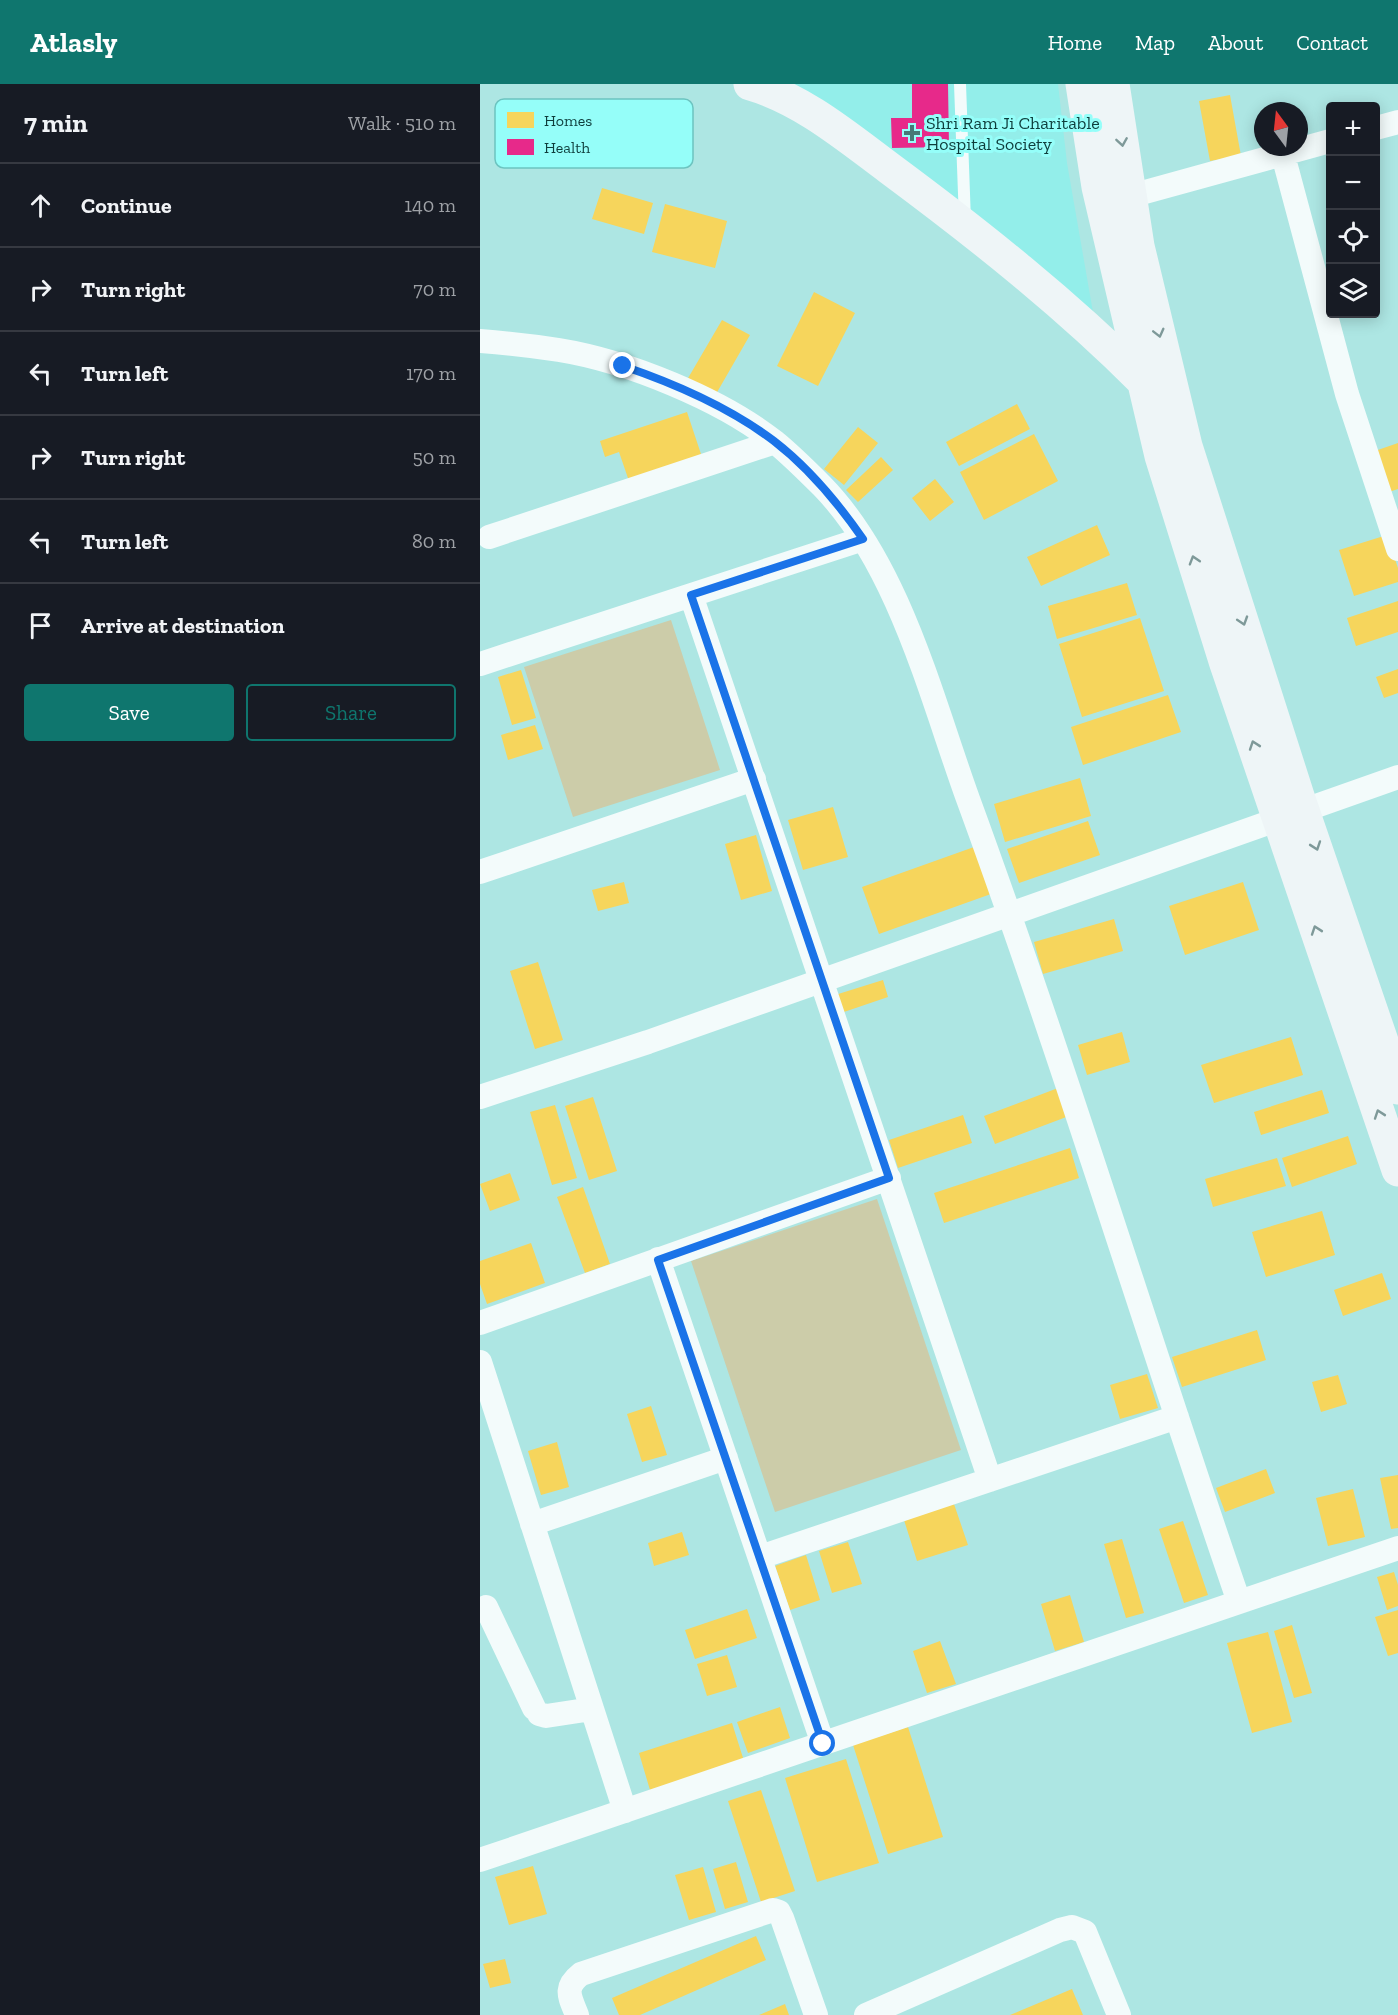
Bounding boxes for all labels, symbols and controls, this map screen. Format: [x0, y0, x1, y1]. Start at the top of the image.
text: Atlasly [30, 26, 117, 59]
text: Home [1048, 30, 1102, 55]
text: Map [1135, 30, 1175, 55]
text: About [1208, 30, 1263, 55]
text: Contact [1296, 30, 1368, 55]
legend [495, 99, 693, 168]
north arrow [1254, 102, 1308, 156]
map controls [1326, 102, 1380, 318]
button: + [1326, 102, 1380, 156]
text: 7 min [24, 107, 88, 139]
text: Walk · 510 m [348, 111, 456, 135]
text: Homes [544, 111, 592, 130]
place label: Shri Ram Ji Charitable Hospital Society [926, 112, 1100, 155]
marker: Shri Ram Ji Charitable Hospital Society [903, 124, 921, 142]
one-way arrow [1115, 137, 1127, 146]
text: Health [544, 138, 590, 157]
button: − [1326, 156, 1380, 210]
icon: ahead [24, 189, 57, 222]
text: Continue [81, 192, 172, 219]
text: 140 m [404, 193, 456, 217]
button: locate [1326, 210, 1380, 264]
button: layers [1326, 264, 1380, 318]
icon: right [24, 273, 57, 306]
text: Turn right [81, 276, 185, 303]
text: 70 m [413, 277, 456, 301]
one-way arrow [1151, 328, 1164, 338]
route end [609, 352, 635, 378]
icon: left [24, 357, 57, 390]
text: Turn left [81, 360, 168, 387]
text: 170 m [406, 361, 456, 385]
icon: right [24, 441, 57, 474]
text: Turn right [81, 444, 185, 471]
text: 50 m [412, 445, 456, 469]
icon: left [24, 525, 57, 558]
text: Turn left [81, 528, 168, 555]
text: 80 m [412, 529, 456, 553]
one-way arrow [1189, 555, 1201, 565]
icon: arrive [24, 609, 57, 642]
text: Arrive at destination [81, 612, 284, 639]
one-way arrow [1235, 615, 1248, 626]
button: Save [24, 684, 234, 741]
button: Share [246, 684, 456, 741]
one-way arrow [1248, 740, 1261, 751]
one-way arrow [1308, 840, 1321, 851]
one-way arrow [1311, 925, 1324, 936]
one-way arrow [1374, 1109, 1387, 1120]
route start [809, 1730, 835, 1756]

